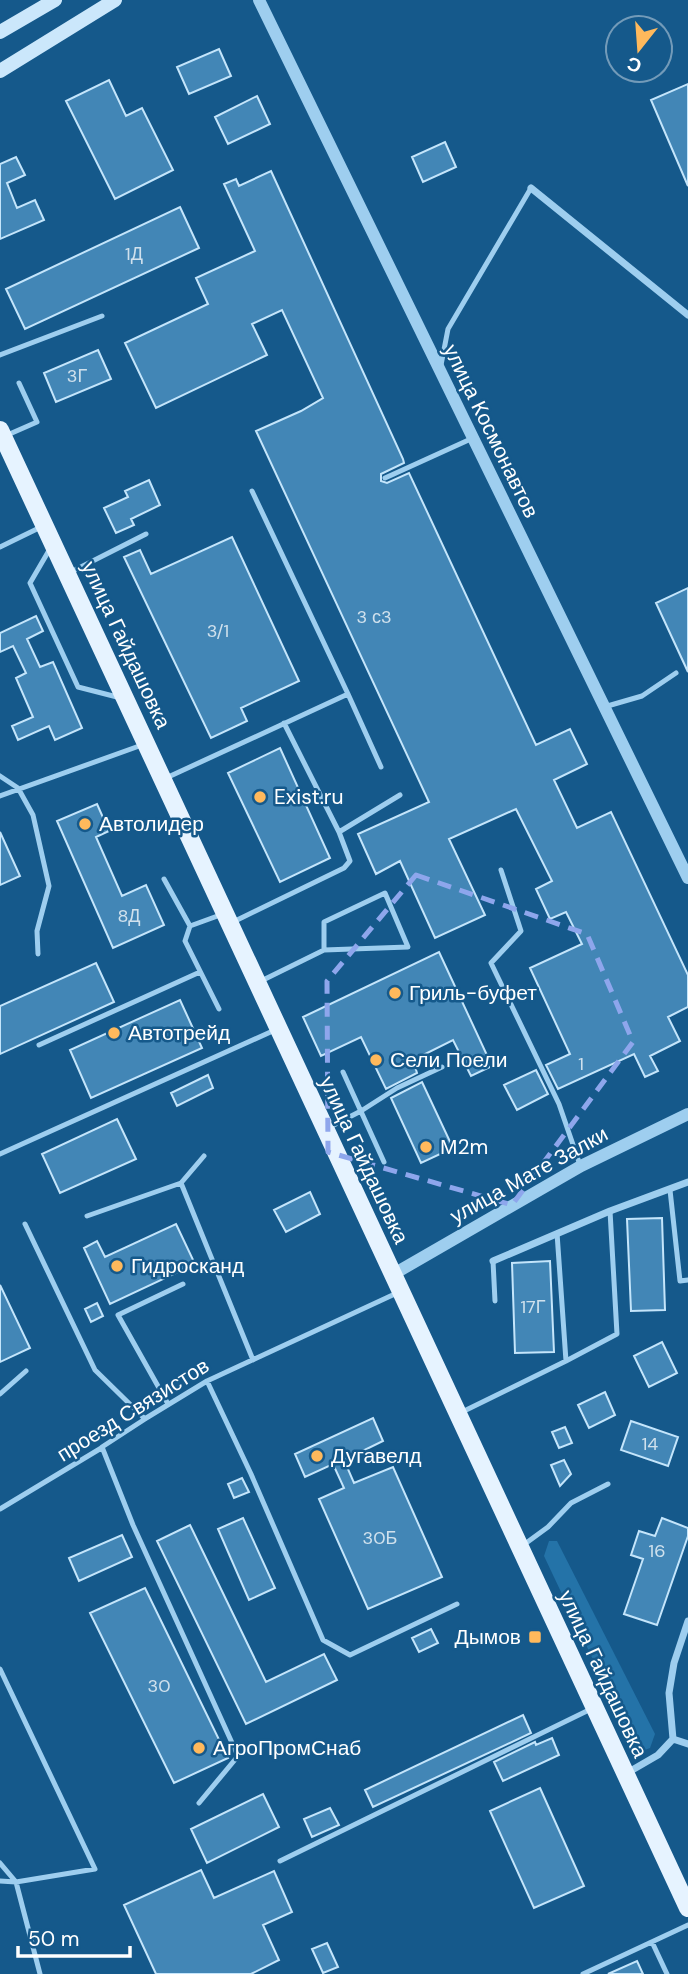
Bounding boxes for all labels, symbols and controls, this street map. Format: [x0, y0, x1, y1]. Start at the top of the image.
north arrow [604, 14, 674, 84]
text: С [624, 51, 644, 79]
house number: 1Д [125, 242, 143, 266]
street label: улица Космонавтов [437, 339, 545, 523]
house number: 3Г [67, 364, 87, 388]
street label: улица Гайдашовка [75, 557, 177, 734]
house number: 3 с3 [356, 605, 392, 629]
house number: 3/1 [207, 619, 229, 643]
place label: Exist.ru [274, 783, 344, 811]
marker: Exist.ru [252, 789, 268, 805]
place label: Автолидер [99, 810, 204, 838]
marker: Автолидер [77, 816, 93, 832]
house number: 8Д [117, 904, 141, 928]
place label: Гриль-буфет [409, 979, 537, 1007]
marker: Гриль-буфет [387, 985, 403, 1001]
place label: Автотрейд [128, 1019, 230, 1047]
marker: Автотрейд [106, 1025, 122, 1041]
place label: Сели Поели [390, 1046, 507, 1074]
marker: Сели Поели [368, 1052, 384, 1068]
house number: 1 [578, 1052, 584, 1076]
street label: улица Гайдашовка [313, 1072, 415, 1249]
street label: улица Мате Залки [445, 1120, 613, 1230]
place label: М2m [440, 1133, 488, 1161]
marker: М2m [418, 1139, 434, 1155]
place label: Гидросканд [131, 1252, 244, 1280]
marker: Гидросканд [109, 1258, 125, 1274]
house number: 17Г [521, 1295, 546, 1319]
street label: проезд Связистов [52, 1352, 214, 1468]
house number: 14 [642, 1432, 658, 1456]
place label: Дугавелд [331, 1442, 421, 1470]
marker: Дугавелд [309, 1448, 325, 1464]
house number: 30Б [363, 1526, 397, 1550]
house number: 16 [649, 1539, 665, 1563]
street label: улица Гайдашовка [552, 1586, 654, 1763]
place label: Дымов [454, 1623, 521, 1651]
marker: Дымов [527, 1629, 543, 1645]
house number: 30 [148, 1674, 170, 1698]
place label: АгроПромСнаб [213, 1734, 361, 1762]
marker: АгроПромСнаб [191, 1740, 207, 1756]
scale bar [18, 1914, 130, 1958]
text: 50 m [28, 1925, 79, 1953]

